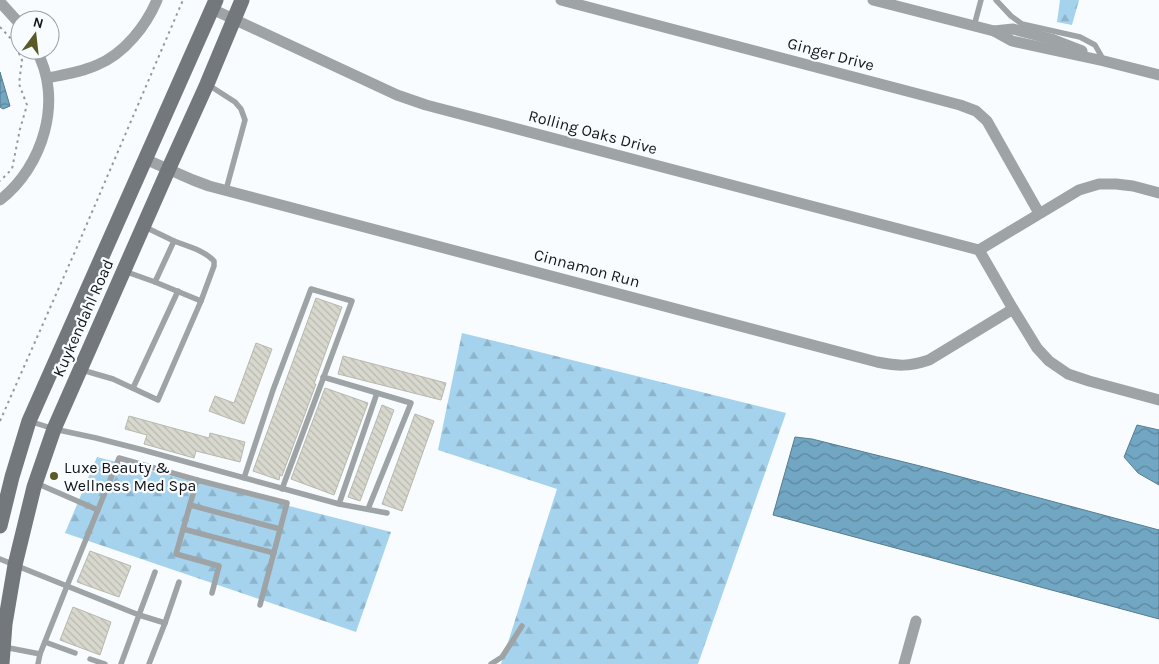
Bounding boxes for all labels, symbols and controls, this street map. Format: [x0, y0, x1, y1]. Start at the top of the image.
north arrow [10, 10, 60, 60]
text: N [31, 13, 45, 32]
street label: Ginger Drive [786, 33, 876, 75]
street label: Rolling Oaks Drive [527, 106, 659, 158]
street label: Cinnamon Run [532, 245, 642, 291]
street label: Kuykendahl Road [49, 256, 117, 380]
place label: Luxe Beauty & Wellness Med Spa [64, 458, 196, 495]
marker: Luxe Beauty & Wellness Med Spa [48, 470, 60, 482]

